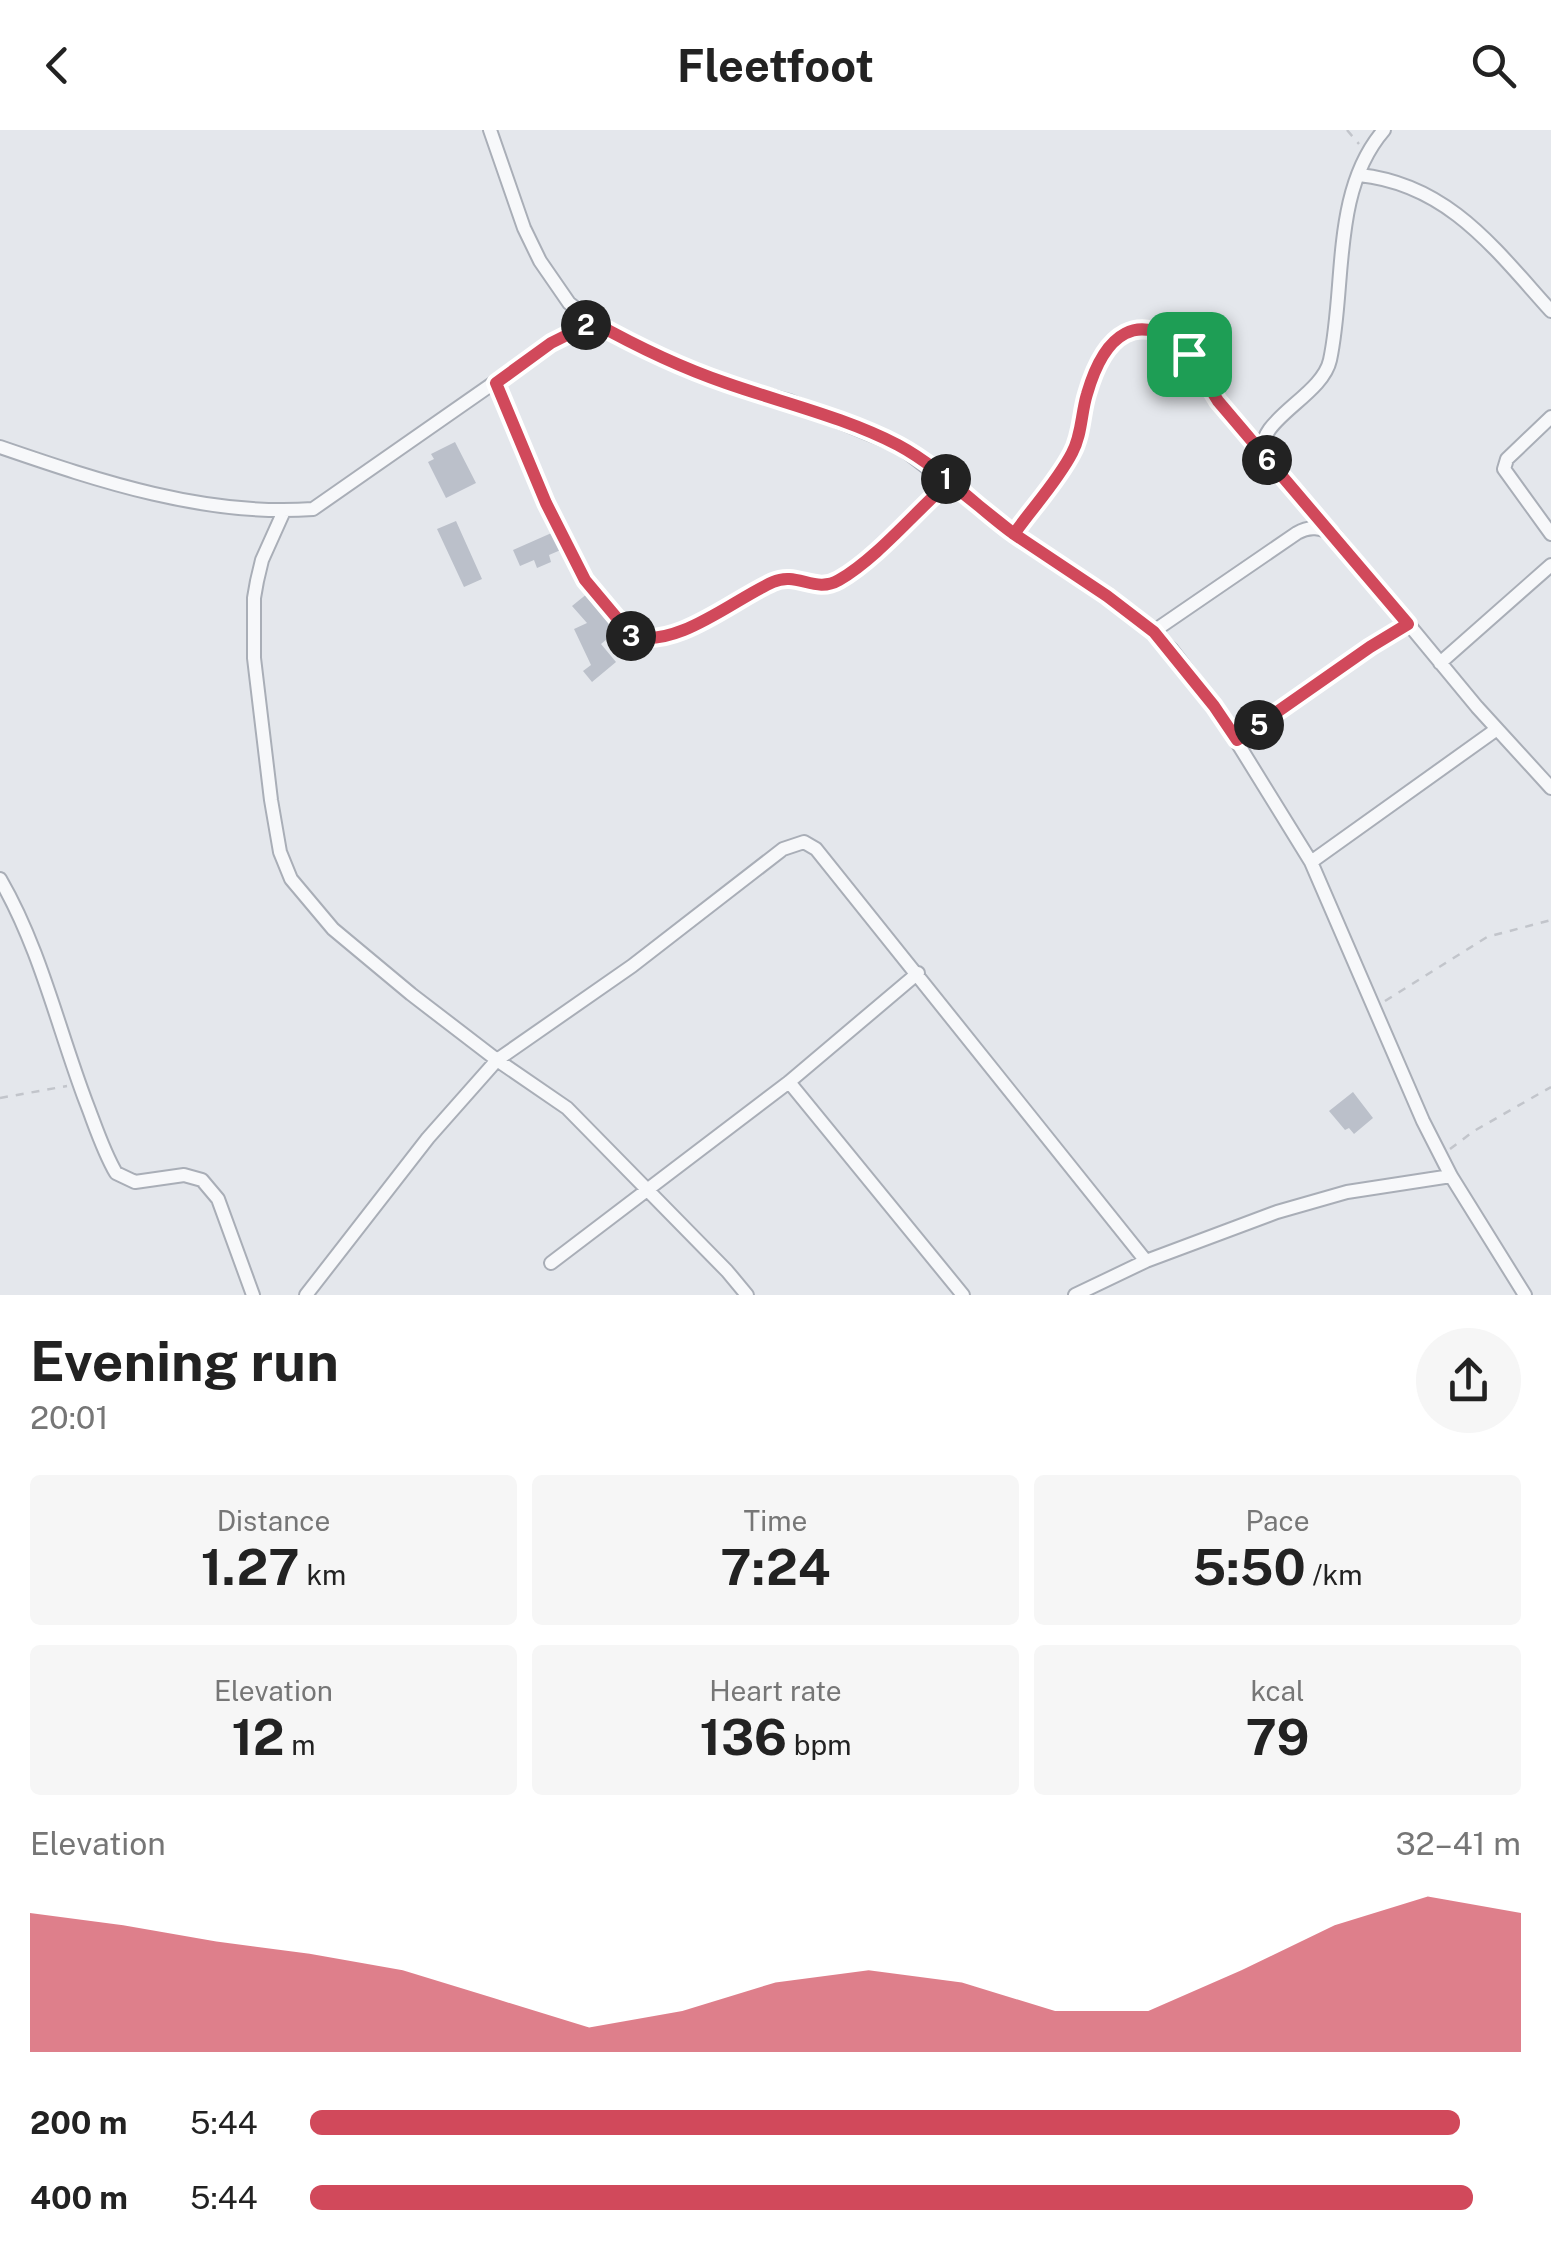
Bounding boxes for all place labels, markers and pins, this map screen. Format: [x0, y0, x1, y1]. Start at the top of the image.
pin: 2 [561, 300, 611, 350]
pin [1147, 312, 1232, 397]
pin: 6 [1242, 435, 1292, 485]
pin: 1 [921, 454, 971, 504]
pin: 3 [606, 611, 656, 661]
pin: 5 [1234, 700, 1284, 750]

